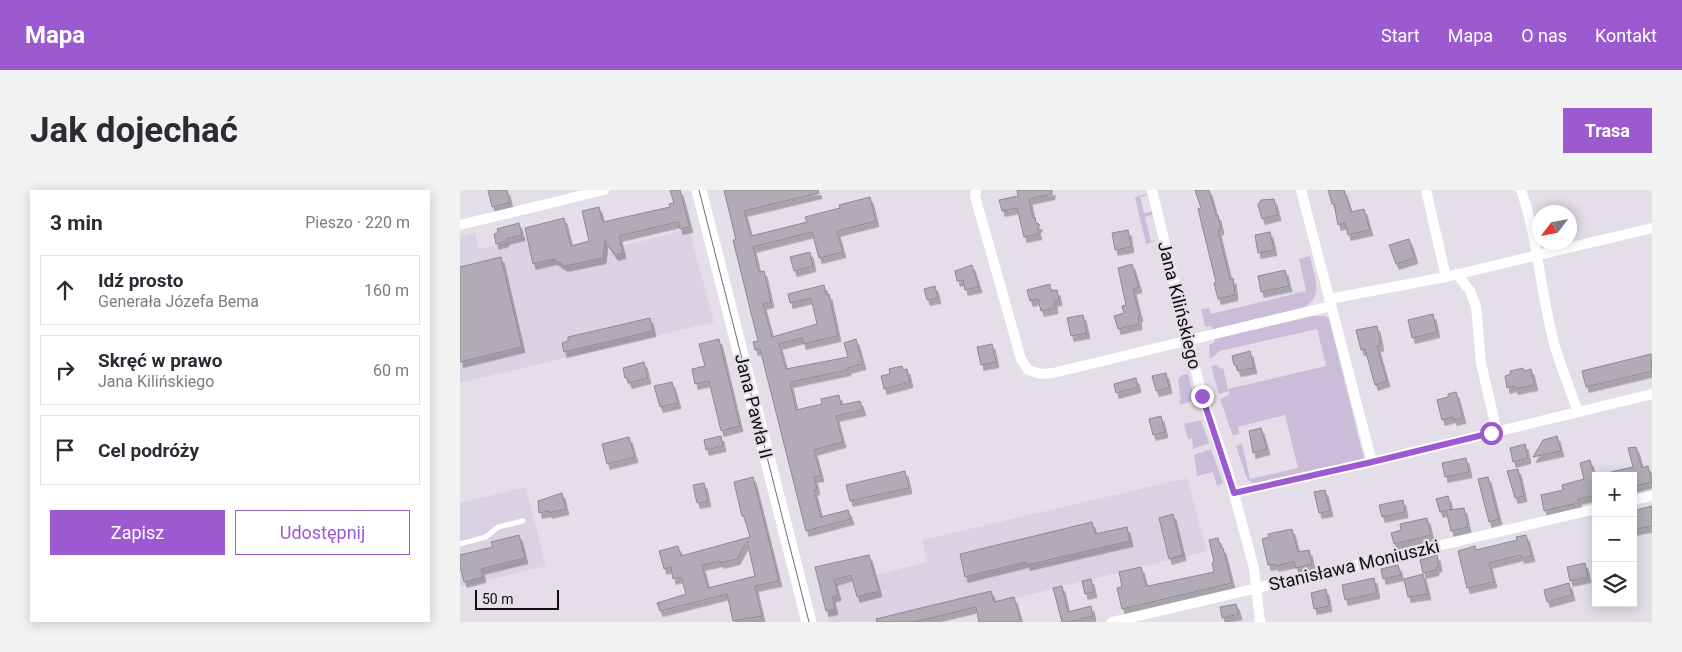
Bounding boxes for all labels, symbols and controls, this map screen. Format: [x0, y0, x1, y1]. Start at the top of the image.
text: Mapa [25, 21, 85, 49]
text: Start [1381, 25, 1420, 46]
text: Mapa [1448, 25, 1493, 46]
text: O nas [1521, 25, 1567, 46]
text: Kontakt [1595, 25, 1657, 46]
button: Trasa [1563, 108, 1652, 153]
text: Jak dojechać [30, 110, 238, 151]
north arrow [1532, 205, 1577, 250]
text: 3 min [50, 211, 103, 235]
text: Pieszo · 220 m [305, 213, 410, 232]
street label: Jana Kilińskiego [1154, 239, 1206, 371]
text: Idź prosto [98, 269, 183, 292]
icon: ahead [51, 276, 79, 304]
text: 160 m [364, 281, 409, 300]
text: Generała Józefa Bema [98, 292, 259, 311]
text: Skręć w prawo [98, 349, 222, 372]
street label: Jana Pawła II [731, 351, 777, 461]
icon: right [51, 356, 79, 384]
text: 60 m [373, 361, 409, 380]
text: Jana Kilińskiego [98, 372, 214, 391]
route end [1191, 385, 1214, 408]
route start [1480, 422, 1503, 445]
icon: arrive [51, 436, 79, 464]
text: Cel podróży [98, 439, 199, 462]
map controls [1592, 472, 1637, 607]
button: + [1592, 472, 1637, 517]
button: Zapisz [50, 510, 225, 555]
button: Udostępnij [235, 510, 410, 555]
button: − [1592, 517, 1637, 562]
street label: Stanisława Moniuszki [1267, 535, 1441, 595]
button: layers [1592, 562, 1637, 607]
scale bar [475, 587, 559, 610]
text: 50 m [482, 591, 514, 607]

